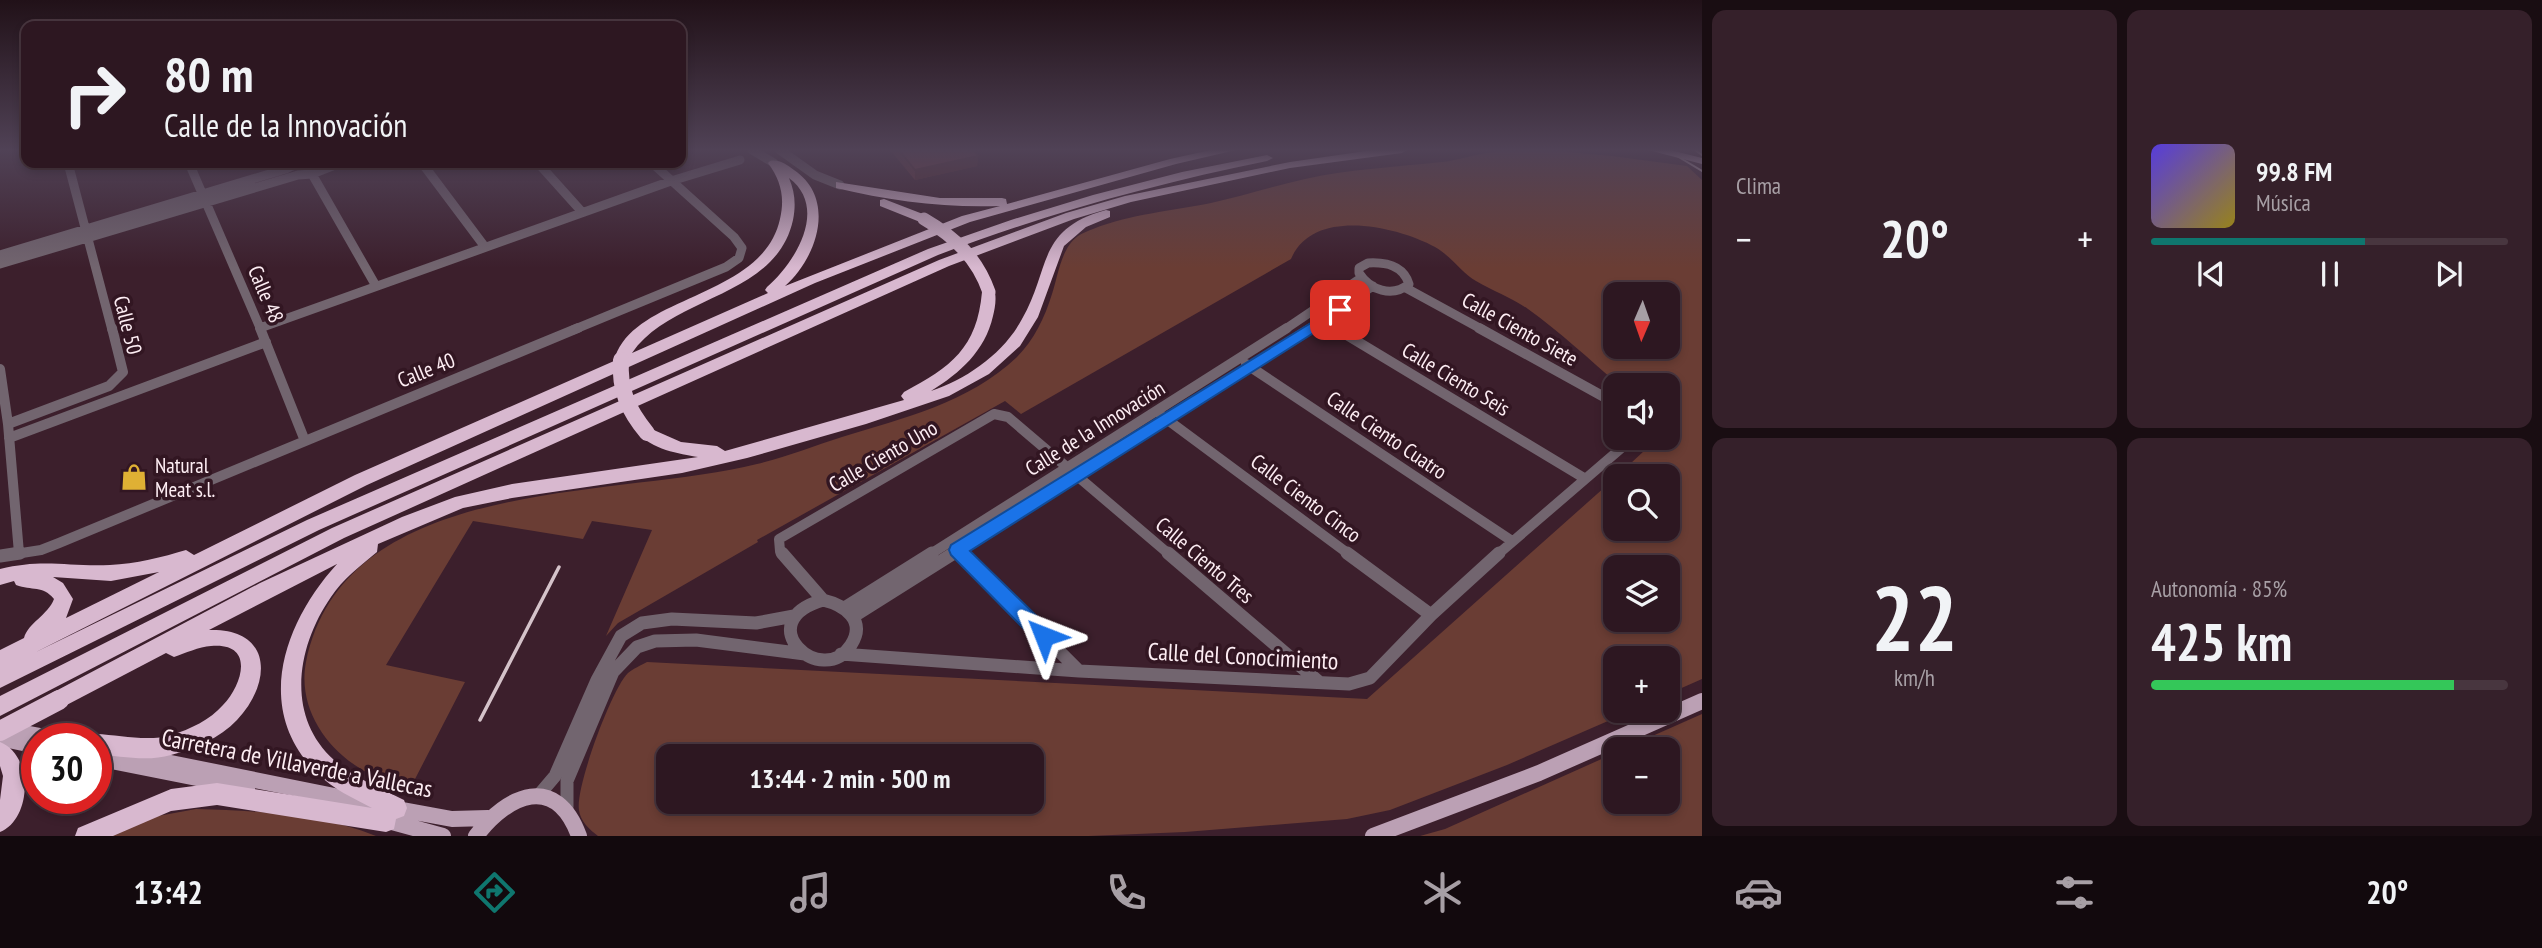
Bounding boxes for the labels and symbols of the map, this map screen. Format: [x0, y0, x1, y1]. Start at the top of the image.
street label: Calle 48 [242, 261, 290, 327]
pin [1310, 280, 1370, 340]
north arrow [1603, 282, 1680, 359]
street label: Calle Ciento Siete [1457, 286, 1583, 372]
street label: Calle 50 [108, 293, 148, 357]
street label: Calle Ciento Seis [1397, 336, 1515, 422]
street label: Calle 40 [393, 346, 459, 394]
street label: Calle de la Innovación [1020, 374, 1170, 482]
street label: Calle Ciento Cuatro [1322, 385, 1452, 485]
street label: Calle Ciento Uno [824, 414, 942, 498]
street label: Calle Ciento Cinco [1245, 448, 1367, 548]
place label: Natural Meat s.l. [155, 452, 215, 503]
shop icon: Natural Meat s.l. [119, 462, 149, 492]
street label: Calle Ciento Tres [1150, 511, 1260, 609]
position arrow [1007, 599, 1081, 673]
street label: Calle del Conocimiento [1147, 636, 1339, 676]
street label: Carretera de Villaverde a Vallecas [159, 722, 435, 804]
speed limit sign: 30 [21, 723, 112, 814]

